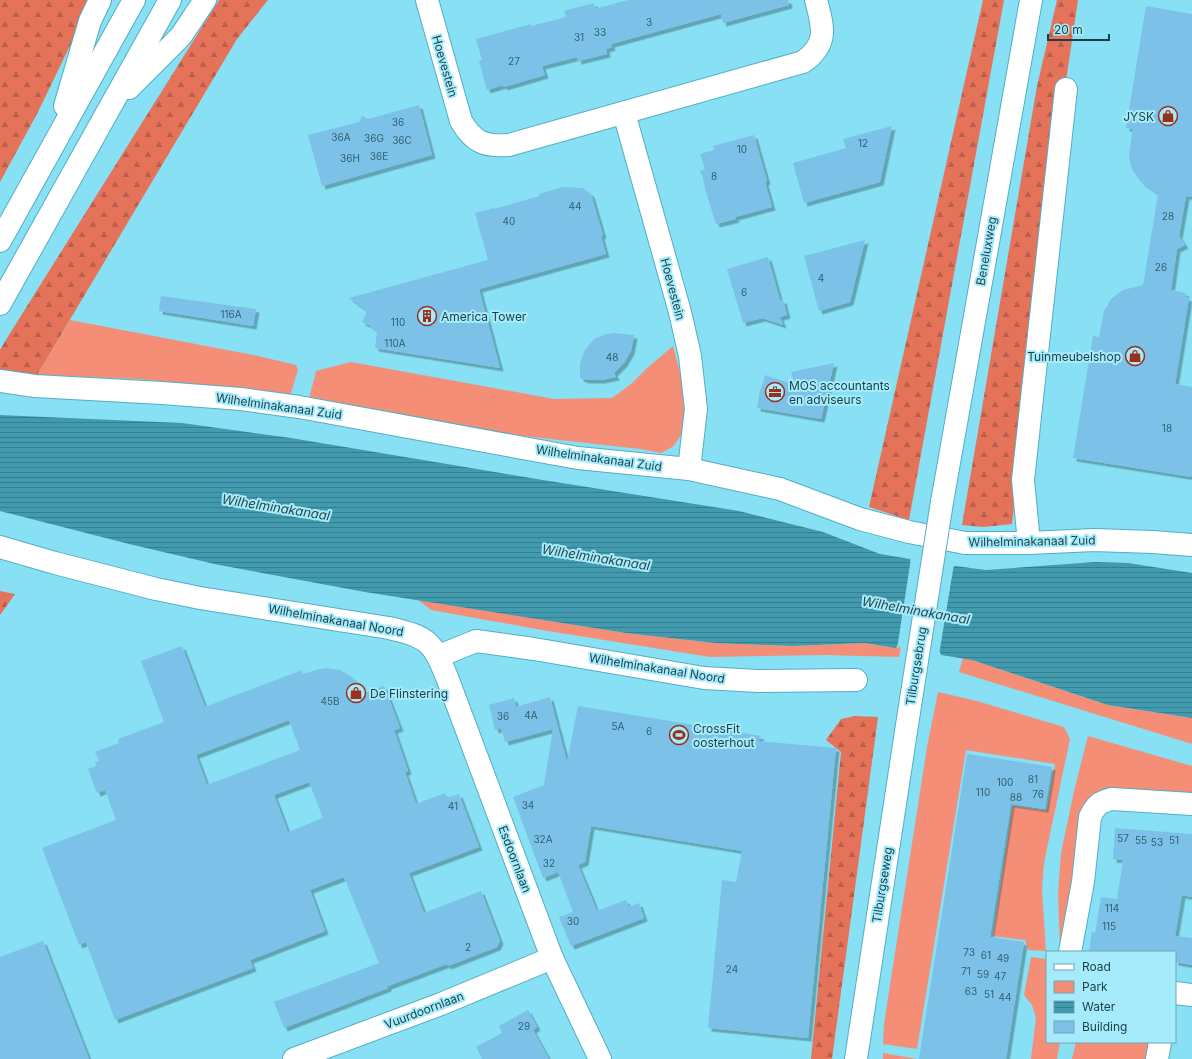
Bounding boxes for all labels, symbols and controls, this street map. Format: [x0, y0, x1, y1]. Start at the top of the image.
house number: 3 [646, 16, 652, 28]
scale bar [1048, 16, 1109, 42]
text: 20 m [1054, 22, 1083, 37]
house number: 33 [594, 26, 606, 38]
house number: 31 [574, 31, 584, 43]
street label: Hoevestein [429, 33, 461, 99]
house number: 27 [508, 55, 520, 67]
shop icon: JYSK [1157, 105, 1179, 127]
place label: JYSK [1123, 109, 1154, 124]
house number: 36 [392, 116, 404, 128]
house number: 36A [331, 131, 351, 143]
house number: 36G [364, 132, 384, 144]
house number: 36C [392, 134, 412, 146]
house number: 12 [858, 137, 868, 149]
house number: 10 [737, 143, 747, 155]
house number: 36E [370, 150, 388, 162]
house number: 36H [340, 152, 360, 164]
house number: 8 [711, 170, 717, 182]
house number: 44 [569, 200, 581, 212]
house number: 28 [1162, 210, 1174, 222]
house number: 40 [503, 215, 515, 227]
street label: Beneluxweg [973, 215, 999, 287]
street label: Hoevestein [658, 256, 688, 322]
house number: 26 [1155, 261, 1167, 273]
house number: 4 [818, 272, 824, 284]
house number: 6 [741, 286, 747, 298]
building icon: America Tower [416, 305, 438, 327]
house number: 116A [220, 308, 242, 320]
place label: America Tower [441, 309, 527, 324]
house number: 110 [391, 316, 405, 328]
house number: 110A [384, 337, 406, 349]
shop icon: Tuinmeubelshop [1124, 345, 1146, 367]
place label: Tuinmeubelshop [1027, 349, 1121, 364]
house number: 48 [606, 351, 618, 363]
place label: MOS accountants en adviseurs [789, 378, 890, 407]
office icon: MOS accountants en adviseurs [764, 381, 786, 403]
street label: Wilhelminakanaal Zuid [215, 390, 343, 422]
house number: 18 [1162, 422, 1172, 434]
street label: Wilhelminakanaal Zuid [535, 442, 663, 474]
water label: Wilhelminakanaal [221, 491, 332, 524]
street label: Wilhelminakanaal Zuid [968, 532, 1096, 550]
water label: Wilhelminakanaal [541, 541, 652, 574]
water label: Wilhelminakanaal [861, 593, 972, 628]
street label: Wilhelminakanaal Noord [267, 601, 405, 639]
street label: Tilburgsebrug [902, 626, 930, 706]
street label: Wilhelminakanaal Noord [588, 650, 726, 686]
shop icon: De Flinstering [345, 682, 367, 704]
place label: De Flinstering [370, 686, 448, 701]
house number: 45B [320, 695, 340, 707]
house number: 4A [524, 709, 538, 721]
house number: 36 [497, 710, 509, 722]
house number: 5A [612, 720, 625, 732]
place label: CrossFit oosterhout [693, 721, 755, 750]
sports icon: CrossFit oosterhout [668, 724, 690, 746]
house number: 6 [646, 725, 652, 737]
house number: 81 [1028, 773, 1038, 785]
house number: 100 [997, 776, 1013, 788]
house number: 110 [976, 786, 990, 798]
house number: 76 [1032, 788, 1044, 800]
house number: 88 [1010, 791, 1022, 803]
house number: 34 [522, 799, 534, 811]
house number: 41 [448, 800, 458, 812]
street label: Esdoornlaan [495, 823, 535, 895]
house number: 57 [1117, 832, 1129, 844]
house number: 32A [533, 833, 553, 845]
house number: 55 [1135, 834, 1147, 846]
house number: 51 [1169, 834, 1179, 846]
house number: 53 [1151, 836, 1163, 848]
street label: Tilburgseweg [869, 846, 895, 924]
house number: 32 [543, 857, 555, 869]
house number: 114 [1105, 902, 1119, 914]
house number: 30 [567, 915, 579, 927]
house number: 115 [1102, 920, 1116, 932]
house number: 2 [465, 941, 471, 953]
house number: 73 [963, 946, 975, 958]
house number: 61 [981, 949, 991, 961]
legend [1046, 951, 1176, 1043]
house number: 49 [997, 952, 1009, 964]
text: Road [1082, 959, 1111, 974]
house number: 24 [726, 963, 738, 975]
house number: 71 [961, 965, 971, 977]
house number: 59 [977, 968, 989, 980]
house number: 47 [994, 970, 1006, 982]
text: Park [1082, 979, 1108, 994]
house number: 63 [965, 985, 977, 997]
street label: Vuurdoornlaan [382, 988, 466, 1032]
house number: 51 [984, 988, 994, 1000]
house number: 44 [999, 991, 1011, 1003]
text: Water [1082, 999, 1116, 1014]
text: Building [1082, 1019, 1127, 1034]
house number: 29 [518, 1020, 530, 1032]

